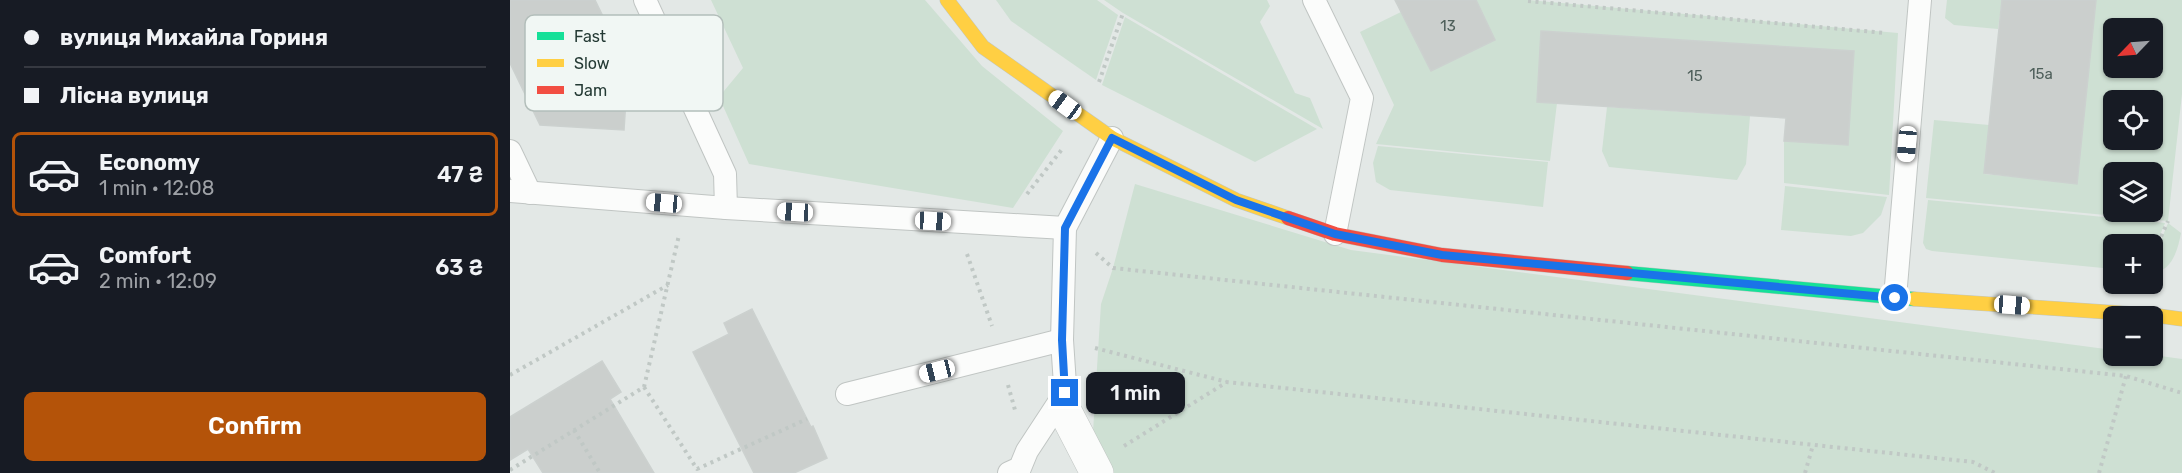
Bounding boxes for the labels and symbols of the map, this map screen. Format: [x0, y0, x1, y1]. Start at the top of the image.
legend [525, 15, 723, 111]
house number: 13 [1440, 17, 1456, 35]
north arrow [2103, 18, 2163, 78]
text: Fast [574, 27, 606, 46]
text: Slow [574, 54, 610, 73]
house number: 15а [2029, 65, 2053, 83]
house number: 15 [1687, 67, 1703, 85]
text: Jam [574, 81, 607, 100]
car [1045, 87, 1085, 123]
car [1896, 125, 1918, 163]
car [645, 192, 683, 214]
car [777, 202, 813, 222]
car [915, 211, 951, 231]
route start [1881, 284, 1908, 311]
car [1993, 295, 2031, 315]
car [917, 358, 957, 384]
callout: 1 min [1086, 372, 1185, 414]
route end [1051, 379, 1078, 406]

